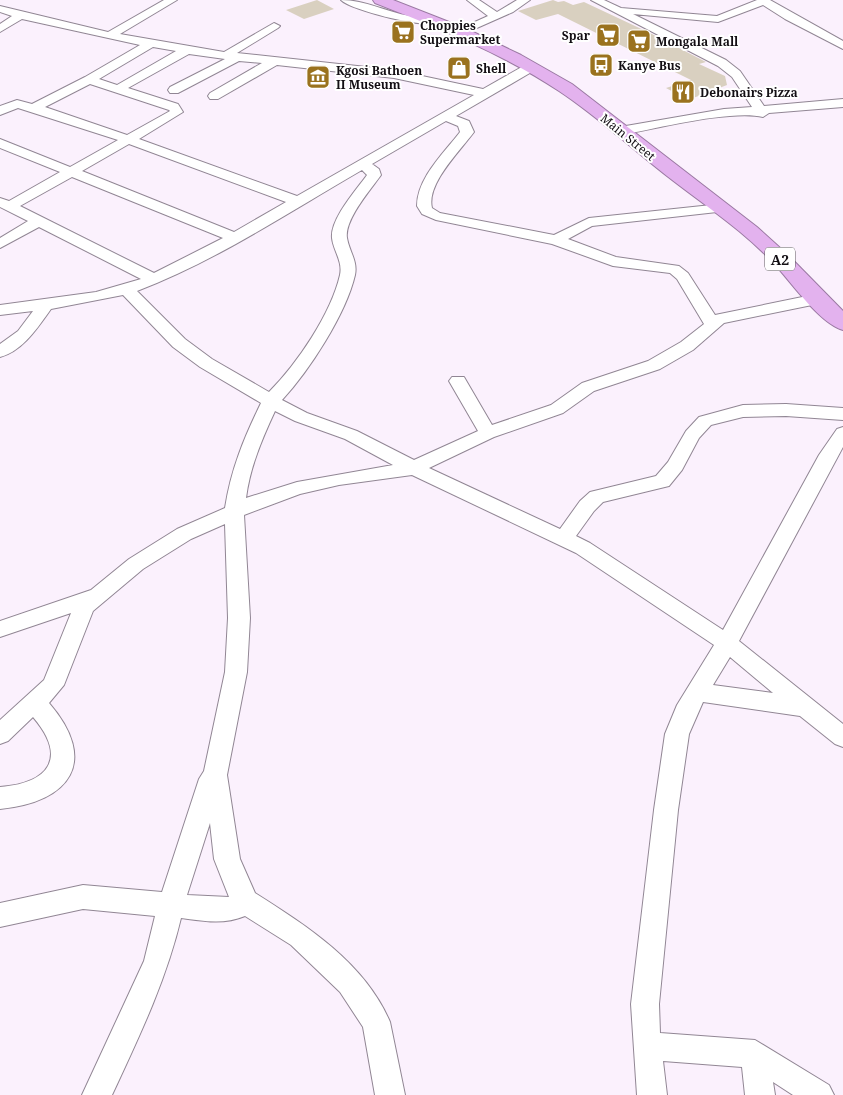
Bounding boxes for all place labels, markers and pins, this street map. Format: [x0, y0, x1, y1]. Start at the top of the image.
place label: Choppies Supermarket [420, 17, 500, 48]
supermarket icon: Choppies Supermarket [390, 19, 416, 45]
supermarket icon: Spar [595, 22, 621, 48]
place label: Spar [562, 27, 591, 44]
supermarket icon: Mongala Mall [626, 28, 652, 54]
place label: Mongala Mall [656, 33, 739, 50]
bus stop icon: Kanye Bus [588, 52, 614, 78]
shop icon: Shell [446, 55, 472, 81]
place label: Kanye Bus [618, 57, 681, 74]
place label: Shell [476, 60, 507, 77]
place label: Kgosi Bathoen II Museum [336, 62, 422, 93]
museum icon: Kgosi Bathoen II Museum [305, 64, 331, 90]
restaurant icon: Debonairs Pizza [670, 79, 696, 105]
place label: Debonairs Pizza [700, 84, 798, 101]

